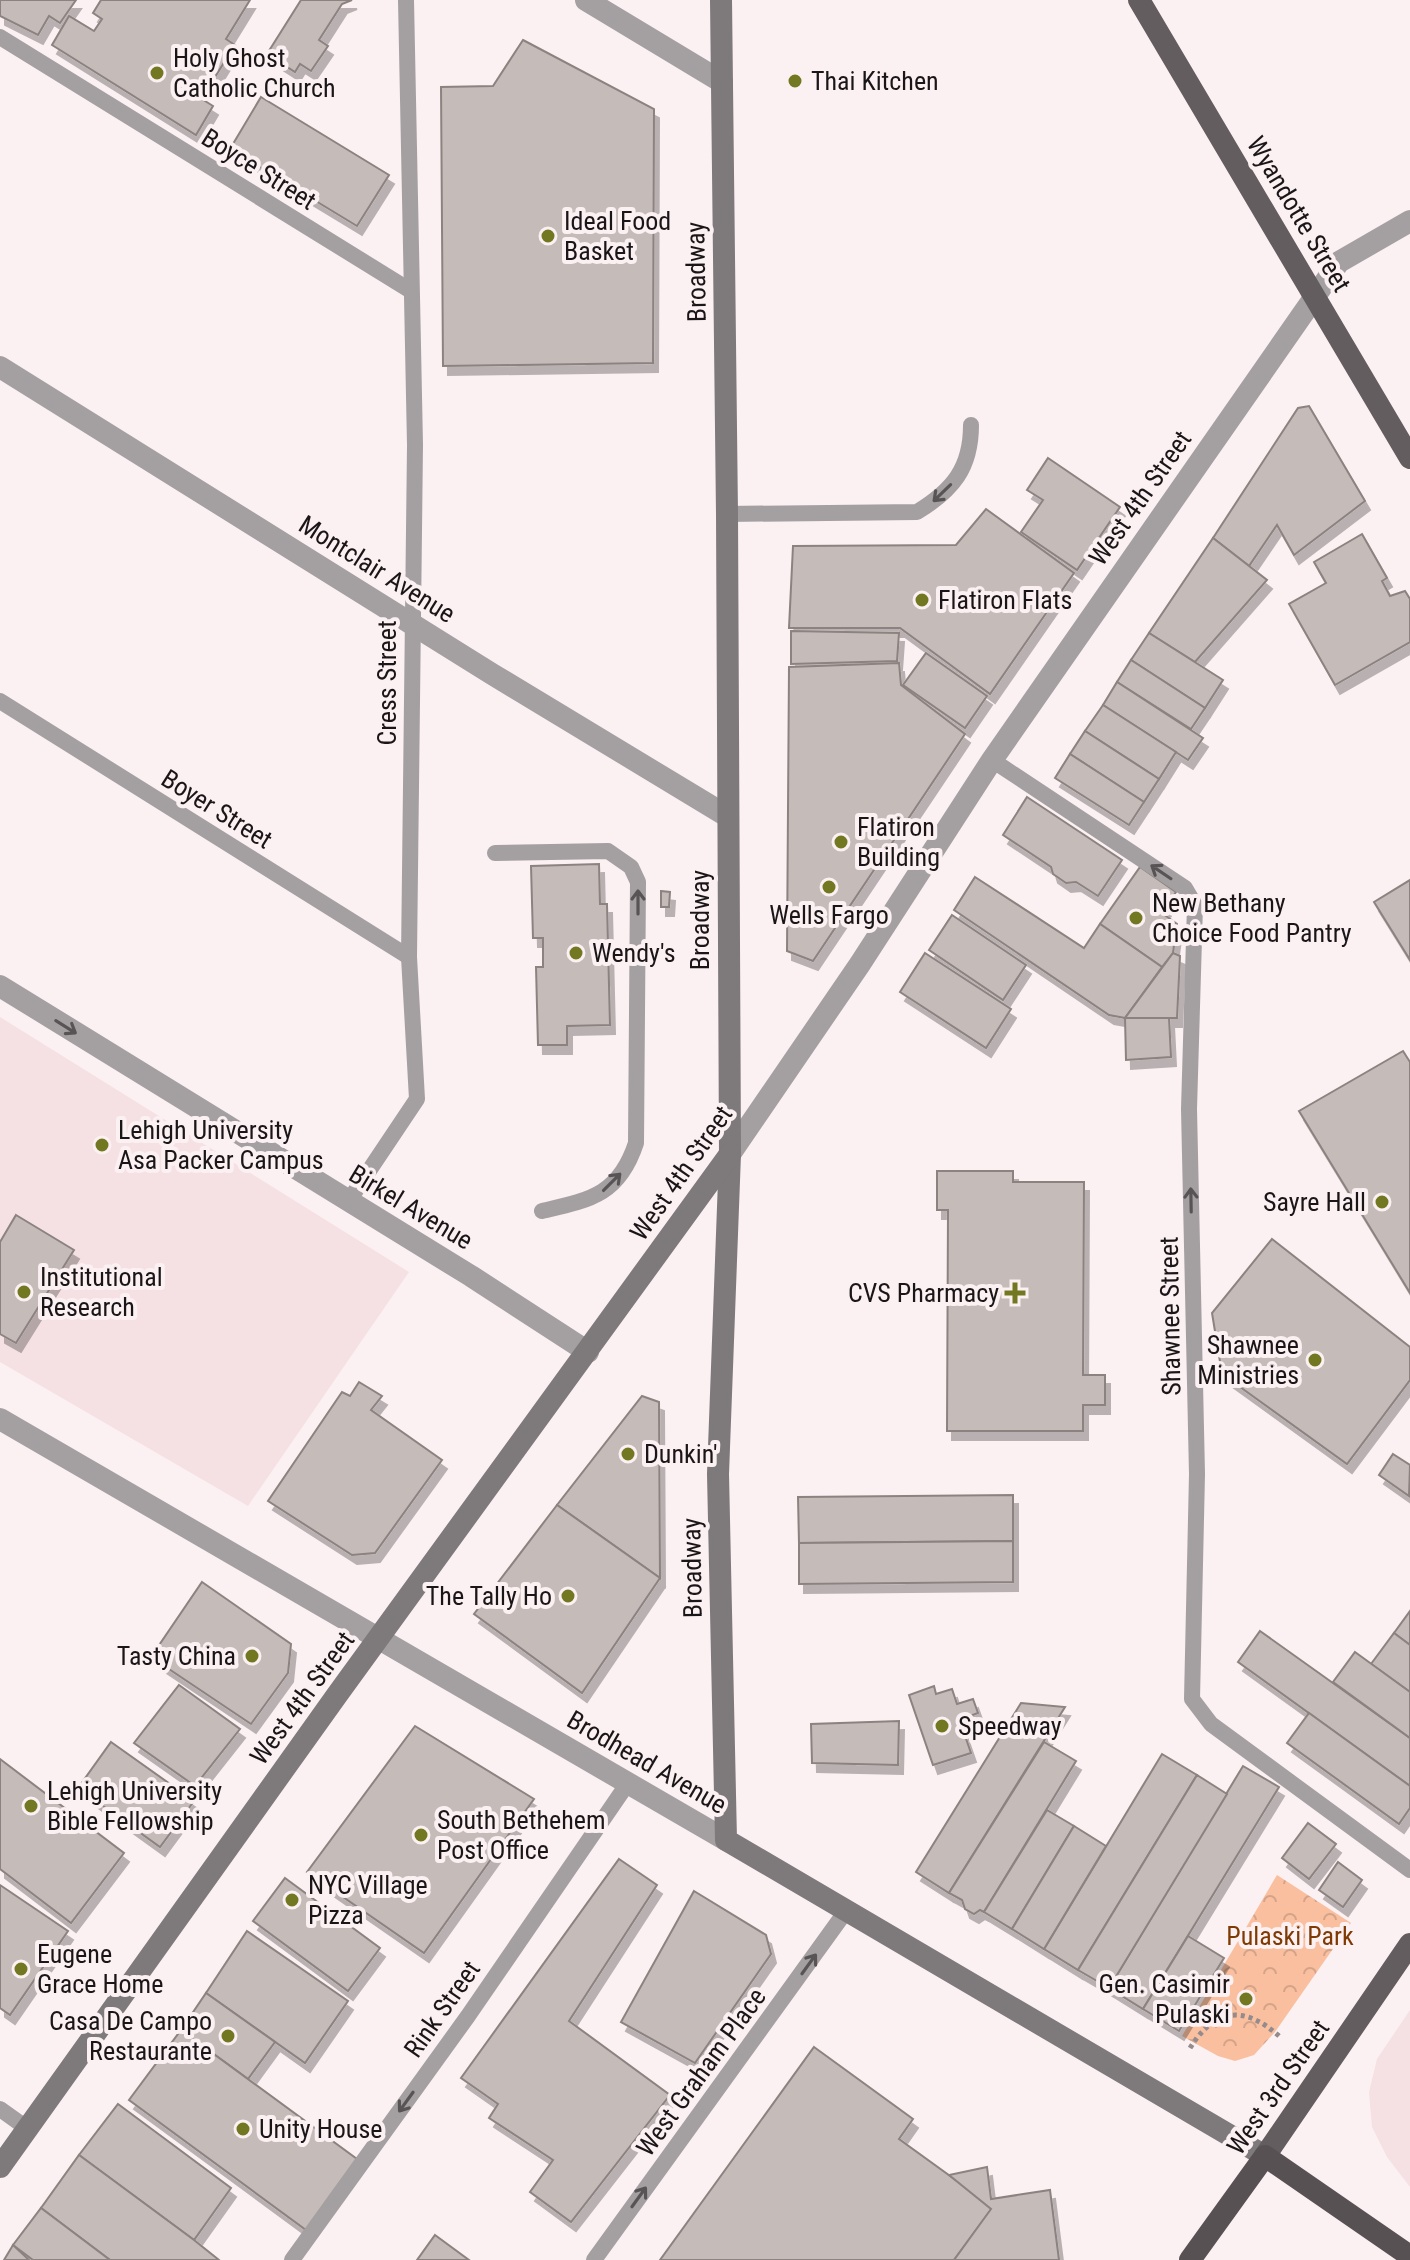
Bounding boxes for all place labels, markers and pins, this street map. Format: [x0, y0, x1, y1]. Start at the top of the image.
place label: Holy Ghost Catholic Church [173, 43, 336, 103]
marker: Holy Ghost Catholic Church [148, 64, 166, 82]
place label: Thai Kitchen [811, 66, 939, 96]
marker: Thai Kitchen [786, 72, 804, 90]
place label: Ideal Food Basket [564, 206, 671, 266]
marker: Ideal Food Basket [539, 227, 557, 245]
place label: Flatiron Flats [938, 585, 1072, 615]
marker: Flatiron Flats [913, 591, 931, 609]
place label: Flatiron Building [857, 812, 940, 872]
marker: Flatiron Building [832, 833, 850, 851]
marker: Wells Fargo [820, 878, 838, 896]
place label: New Bethany Choice Food Pantry [1152, 888, 1352, 948]
place label: Wells Fargo [769, 900, 889, 930]
marker: New Bethany Choice Food Pantry [1127, 909, 1145, 927]
place label: Wendy's [592, 938, 676, 968]
marker: Wendy's [567, 944, 585, 962]
place label: Lehigh University Asa Packer Campus [118, 1115, 324, 1175]
marker: Lehigh University Asa Packer Campus [93, 1136, 111, 1154]
place label: Sayre Hall [1263, 1187, 1366, 1217]
marker: Sayre Hall [1373, 1193, 1391, 1211]
place label: Institutional Research [40, 1262, 163, 1322]
place label: CVS Pharmacy [848, 1278, 999, 1308]
marker: Institutional Research [15, 1283, 33, 1301]
marker: CVS Pharmacy [1006, 1284, 1024, 1302]
place label: Shawnee Ministries [1197, 1330, 1299, 1390]
marker: Shawnee Ministries [1306, 1351, 1324, 1369]
place label: Dunkin' [644, 1439, 718, 1469]
marker: Dunkin' [619, 1445, 637, 1463]
place label: The Tally Ho [426, 1581, 552, 1611]
marker: The Tally Ho [559, 1587, 577, 1605]
place label: Tasty China [117, 1641, 236, 1671]
marker: Tasty China [243, 1647, 261, 1665]
place label: Speedway [958, 1711, 1062, 1741]
marker: Speedway [933, 1717, 951, 1735]
place label: Lehigh University Bible Fellowship [47, 1776, 222, 1836]
marker: Lehigh University Bible Fellowship [22, 1797, 40, 1815]
place label: South Bethehem Post Office [437, 1805, 605, 1865]
marker: South Bethehem Post Office [412, 1826, 430, 1844]
place label: NYC Village Pizza [308, 1870, 428, 1930]
marker: NYC Village Pizza [283, 1891, 301, 1909]
place label: Eugene Grace Home [37, 1939, 163, 1999]
marker: Eugene Grace Home [12, 1960, 30, 1978]
place label: Gen. Casimir Pulaski [1099, 1969, 1230, 2029]
marker: Gen. Casimir Pulaski [1237, 1990, 1255, 2008]
place label: Casa De Campo Restaurante [49, 2006, 212, 2066]
marker: Casa De Campo Restaurante [219, 2027, 237, 2045]
place label: Unity House [259, 2114, 382, 2144]
marker: Unity House [234, 2120, 252, 2138]

